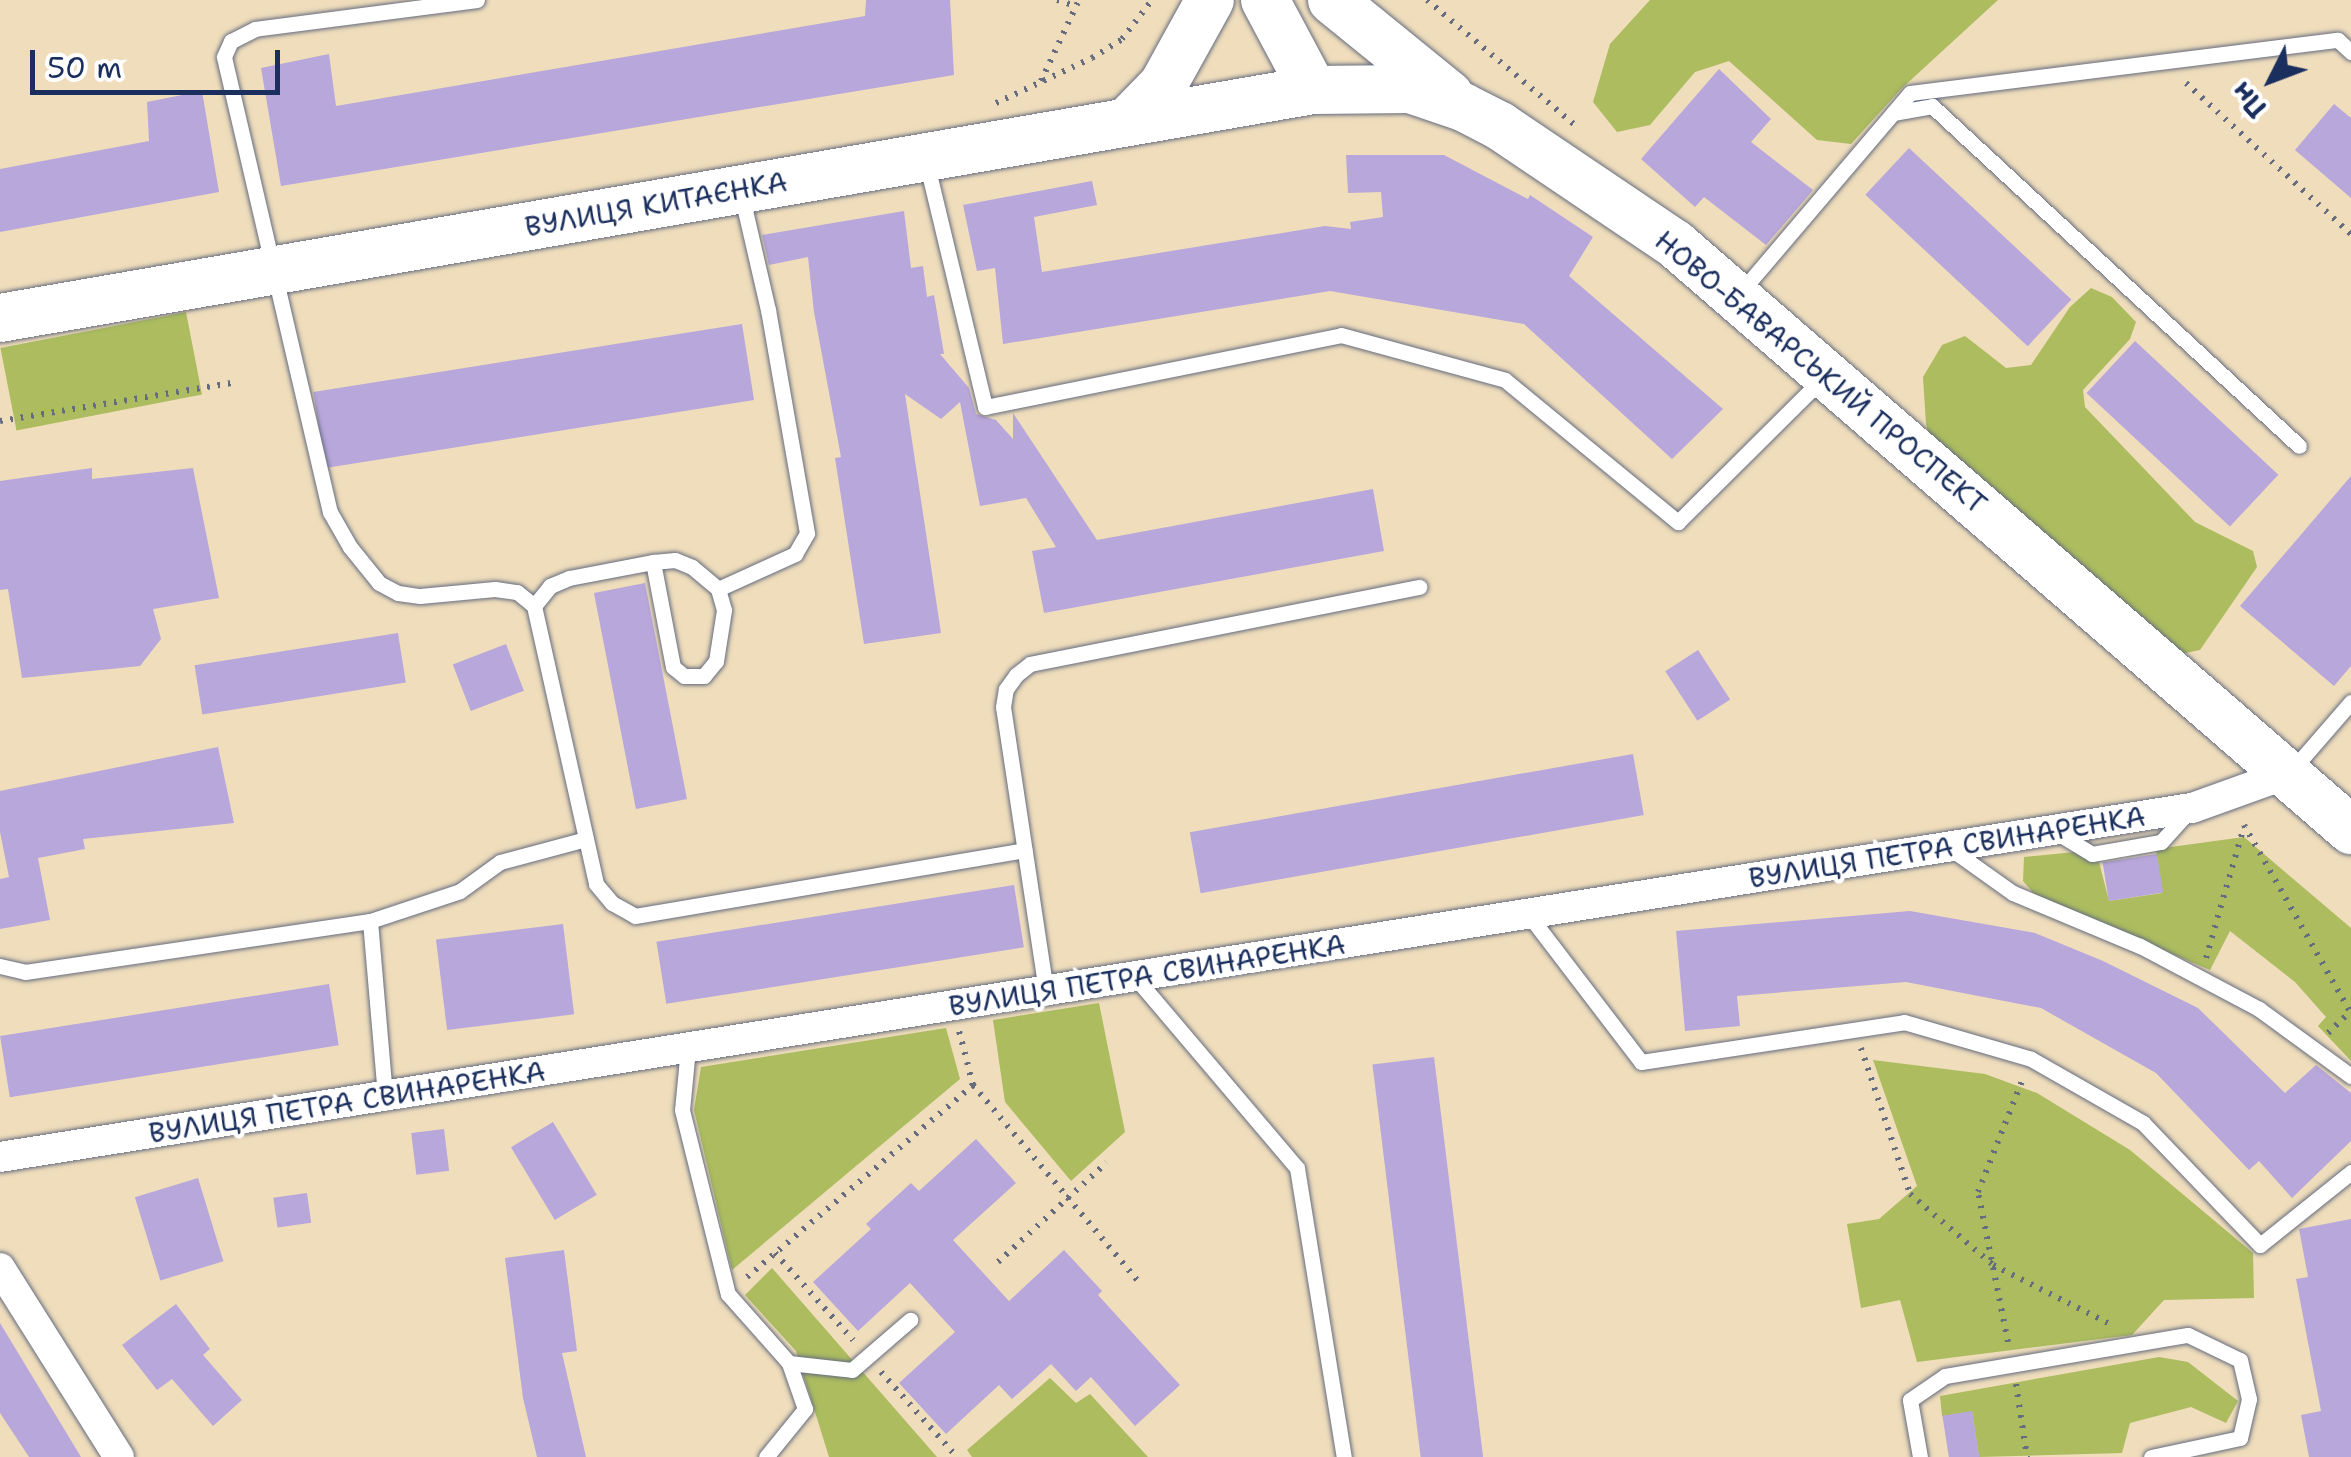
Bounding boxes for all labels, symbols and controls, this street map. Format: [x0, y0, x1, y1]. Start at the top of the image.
scale bar [35, 30, 285, 92]
north arrow [2221, 30, 2321, 130]
text: 50 m [47, 47, 122, 88]
text: Пн [2222, 74, 2275, 127]
street label: ВУЛИЦЯ КИТАЄНКА [522, 164, 790, 244]
street label: НОВО-БАВАРСЬКИЙ ПРОСПЕКТ [1648, 223, 1994, 521]
street label: ВУЛИЦЯ ПЕТРА СВИНАРЕНКА [1746, 799, 2148, 895]
street label: ВУЛИЦЯ ПЕТРА СВИНАРЕНКА [946, 927, 1348, 1023]
street label: ВУЛИЦЯ ПЕТРА СВИНАРЕНКА [146, 1054, 548, 1150]

